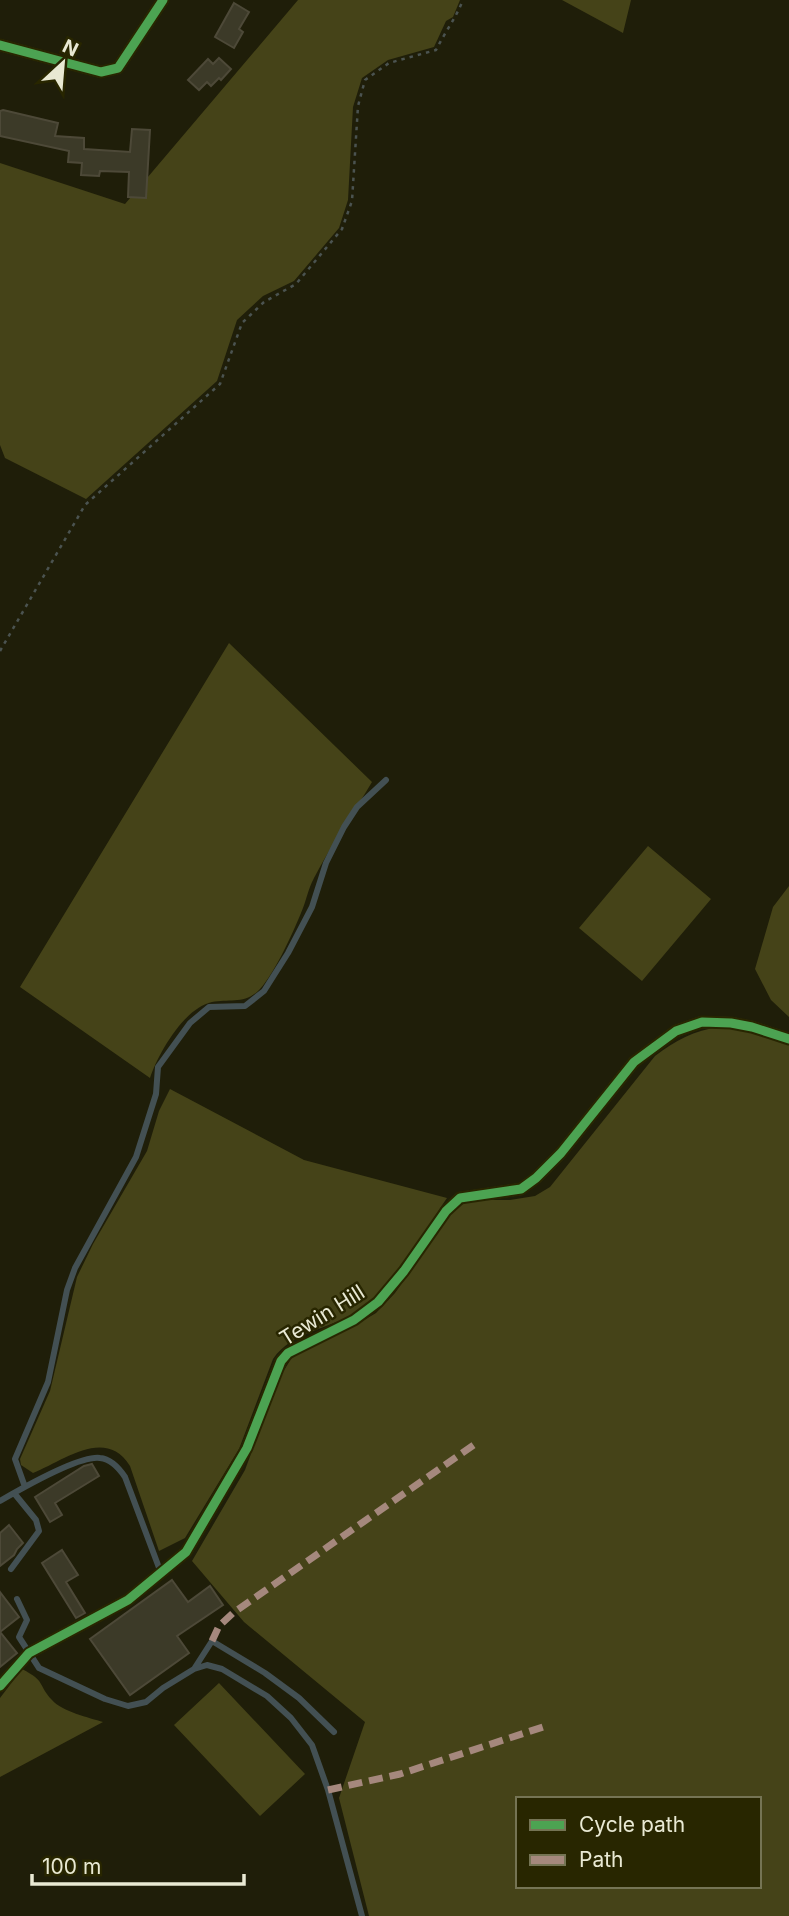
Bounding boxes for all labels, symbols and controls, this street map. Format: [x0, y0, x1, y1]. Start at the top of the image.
north arrow [28, 28, 98, 98]
text: N [59, 35, 82, 62]
street label: Tewin Hill [275, 1279, 369, 1351]
legend [516, 1797, 761, 1888]
text: Cycle path [579, 1812, 685, 1837]
scale bar [32, 1842, 243, 1886]
text: Path [579, 1847, 624, 1872]
text: 100 m [42, 1854, 101, 1879]

